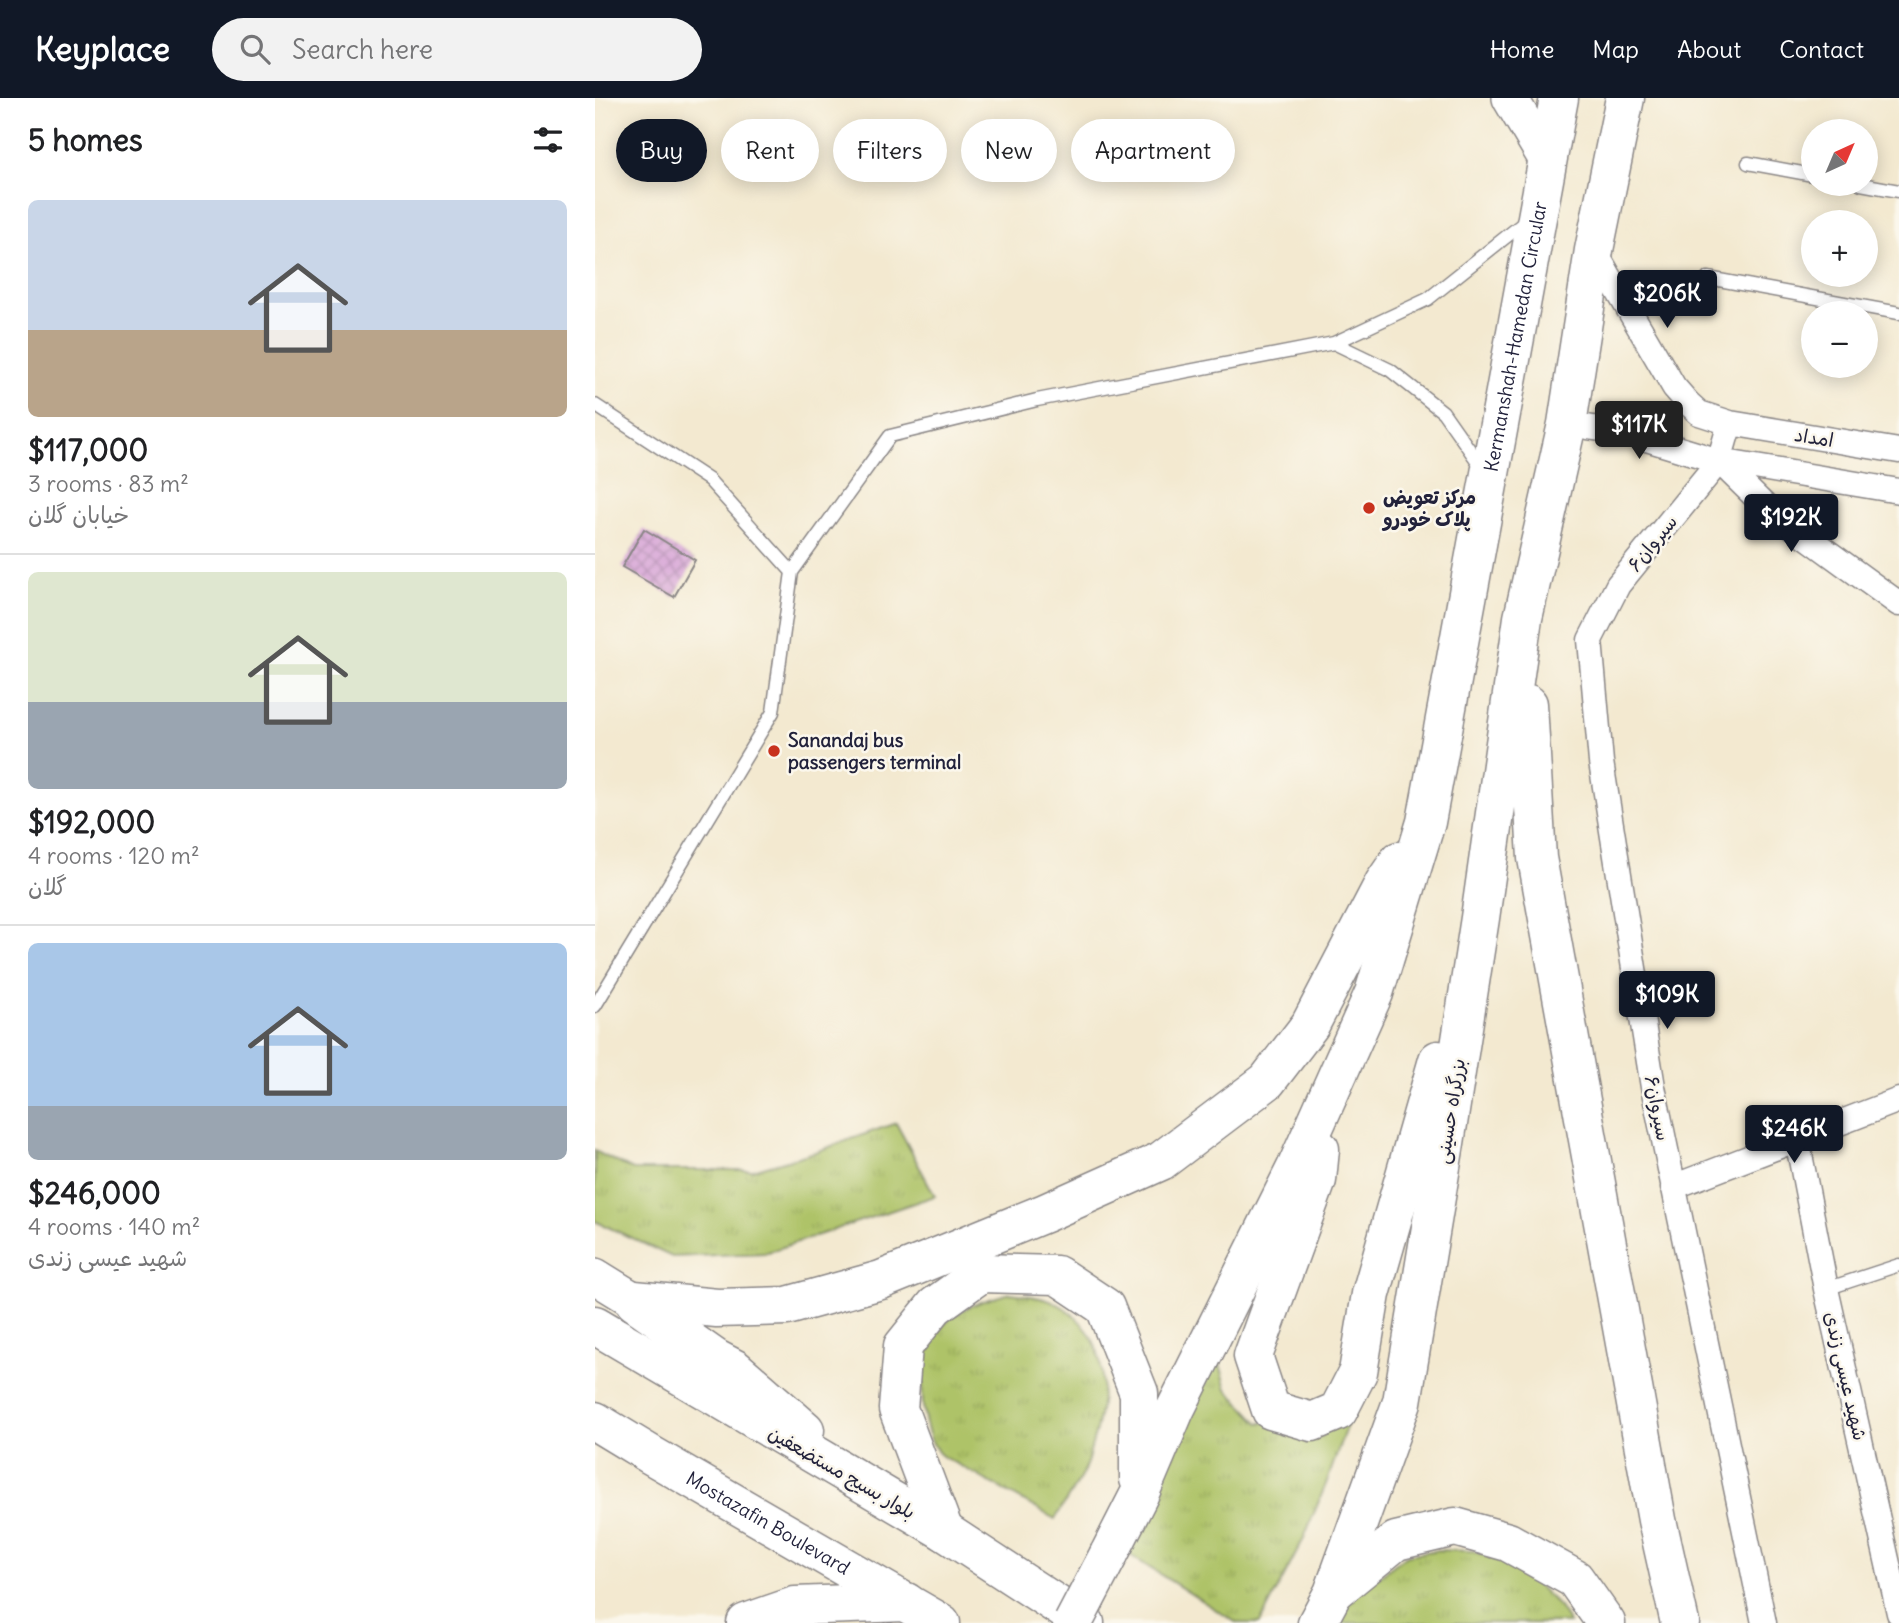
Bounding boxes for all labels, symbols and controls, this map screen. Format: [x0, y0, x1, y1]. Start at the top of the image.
search box [212, 18, 702, 81]
text: Keyplace [35, 28, 170, 70]
icon: search [236, 30, 274, 68]
text: Search here [292, 33, 433, 66]
text: Home [1490, 34, 1554, 64]
text: Map [1592, 34, 1639, 64]
text: About [1677, 34, 1741, 64]
text: Contact [1779, 34, 1864, 64]
chip: Buy [616, 119, 707, 182]
chip: Rent [721, 119, 819, 182]
chip: Filters [833, 119, 947, 182]
chip: New [961, 119, 1057, 182]
chip: Apartment [1071, 119, 1235, 182]
north arrow [1801, 119, 1878, 196]
map controls [1801, 119, 1878, 378]
text: 5 homes [28, 121, 143, 159]
icon: filters [529, 121, 567, 159]
street label: Kermanshah-Hamedan Circular [1479, 199, 1552, 474]
button: + [1801, 210, 1878, 287]
icon: home [235, 245, 361, 371]
pin: $206K [1618, 271, 1716, 330]
text: $206K [1633, 278, 1701, 307]
button: − [1801, 301, 1878, 378]
pin: $117K [1590, 402, 1688, 461]
text: $117K [1611, 409, 1667, 438]
street label: امداد [1793, 422, 1835, 452]
text: $117,000 [28, 431, 148, 469]
text: 3 rooms · 83 m² [28, 469, 189, 498]
place label: مرکز تعویض پلاک خودرو [1381, 485, 1476, 532]
pin: $192K [1742, 494, 1840, 554]
text: خیابان گلان [28, 500, 129, 529]
marker: مرکز تعویض پلاک خودرو [1361, 500, 1377, 516]
text: $192K [1760, 502, 1822, 531]
street label: سیروان۶ [1622, 510, 1682, 576]
icon: home [235, 617, 361, 743]
place label: Sanandaj bus passengers terminal [788, 728, 961, 774]
marker: Sanandaj bus passengers terminal [766, 743, 782, 759]
text: $192,000 [28, 803, 155, 841]
text: 4 rooms · 120 m² [28, 841, 200, 870]
text: گلان [28, 872, 67, 901]
pin: $109K [1618, 972, 1716, 1031]
text: $109K [1635, 979, 1699, 1008]
icon: home [235, 988, 361, 1114]
street label: بزرگراه حسینی [1430, 1057, 1471, 1166]
street label: سیروان۶ [1640, 1073, 1676, 1143]
pin: $246K [1745, 1105, 1843, 1165]
text: $246K [1761, 1113, 1827, 1142]
text: $246,000 [28, 1174, 161, 1212]
text: 4 rooms · 140 m² [28, 1212, 200, 1241]
text: شهید عیسی زندی [28, 1243, 187, 1272]
street label: شهید عیسی زندی [1819, 1309, 1872, 1443]
street label: بلوار بسیج مستضعفین [764, 1420, 920, 1525]
street label: Mostazafin Boulevard [682, 1466, 854, 1580]

